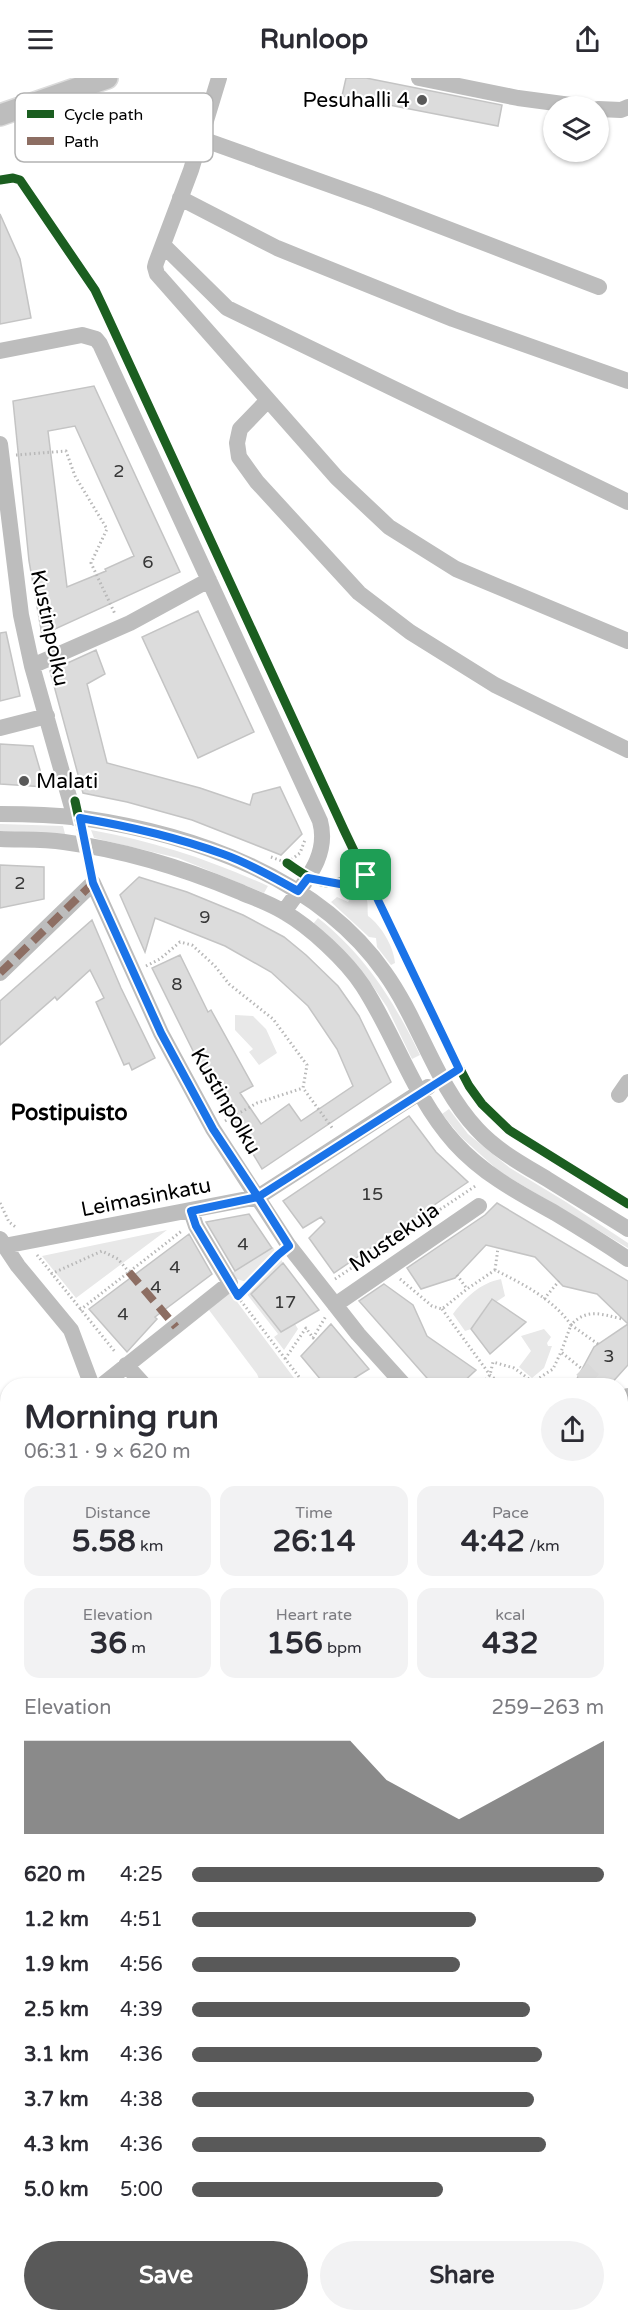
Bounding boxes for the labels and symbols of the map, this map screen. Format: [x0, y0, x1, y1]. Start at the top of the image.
place label: Pesuhalli 4 [303, 88, 410, 113]
legend [15, 93, 213, 162]
marker: Pesuhalli 4 [415, 93, 429, 107]
text: Cycle path [64, 105, 143, 125]
text: Path [64, 132, 99, 152]
house number: 2 [113, 460, 125, 482]
house number: 6 [142, 551, 154, 573]
street label: Kustinpolku [25, 568, 74, 689]
place label: Malati [36, 769, 98, 794]
marker: Malati [17, 774, 31, 788]
pin [340, 849, 391, 900]
house number: 2 [14, 872, 26, 894]
house number: 9 [199, 906, 211, 928]
house number: 8 [171, 973, 183, 995]
street label: Kustinpolku [185, 1044, 266, 1159]
district label: Postipuisto [10, 1100, 128, 1126]
street label: Leimasinkatu [79, 1173, 213, 1222]
house number: 15 [361, 1183, 383, 1205]
street label: Mustekuja [345, 1197, 444, 1277]
house number: 4 [237, 1233, 249, 1255]
house number: 4 [169, 1256, 181, 1278]
house number: 4 [150, 1276, 162, 1298]
house number: 17 [274, 1291, 296, 1313]
house number: 4 [117, 1303, 129, 1325]
house number: 3 [603, 1345, 615, 1367]

